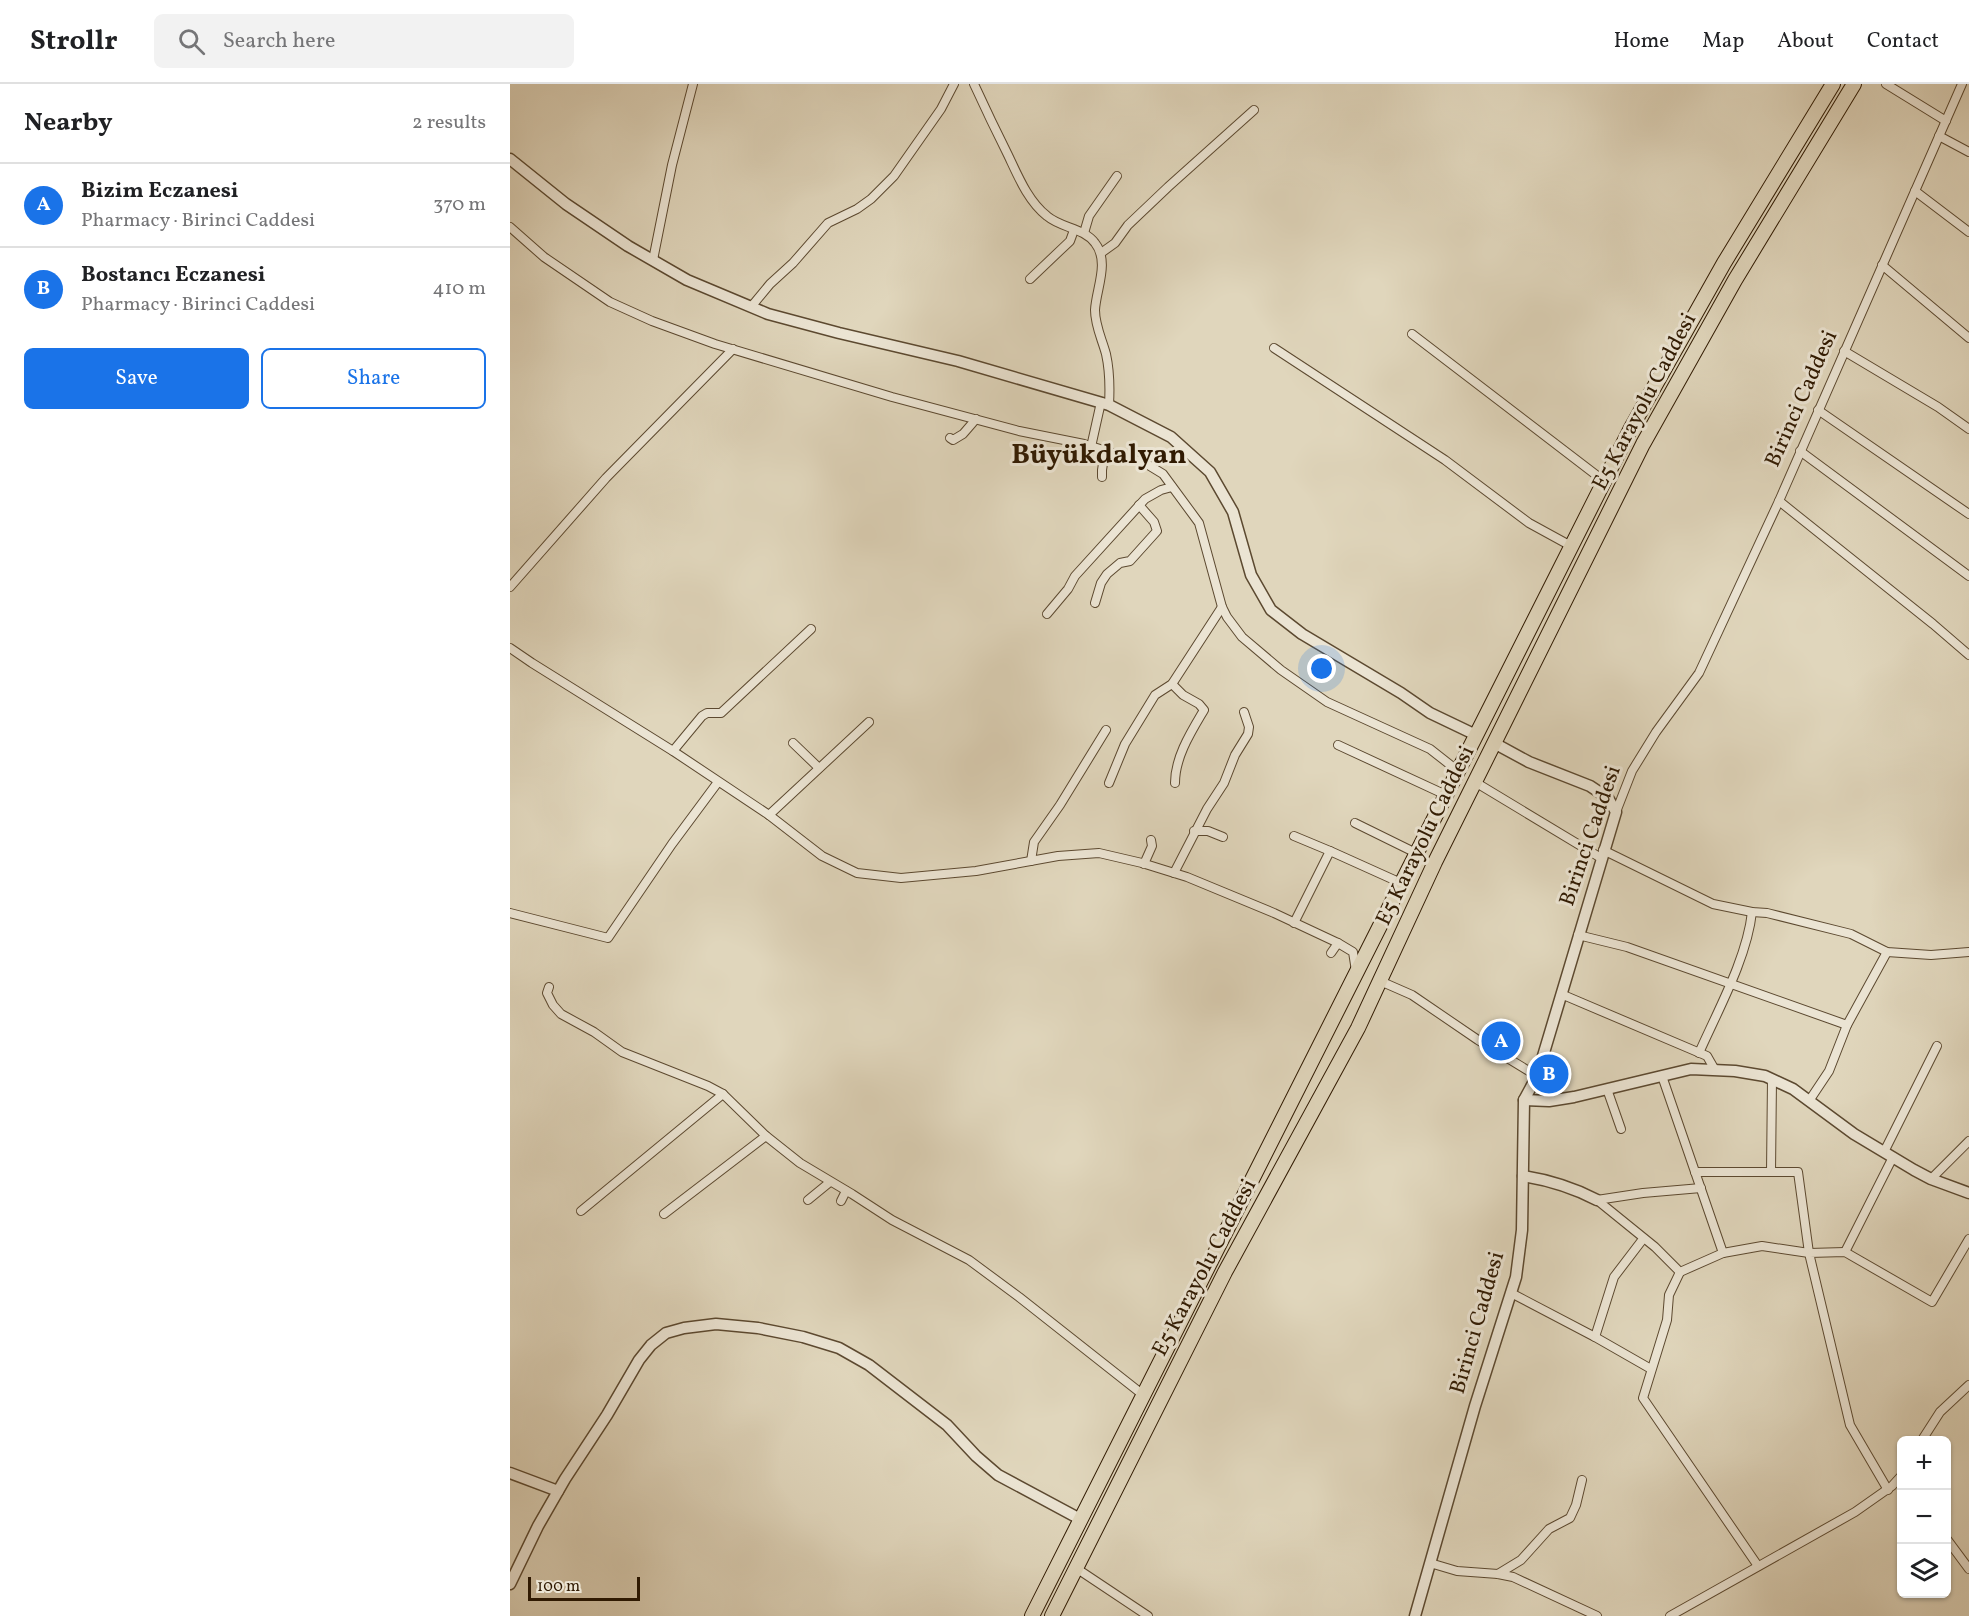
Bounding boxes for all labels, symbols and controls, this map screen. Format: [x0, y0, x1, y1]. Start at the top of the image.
search box [154, 14, 574, 68]
text: Strollr [30, 22, 118, 61]
icon: search [175, 25, 208, 58]
text: Search here [223, 26, 335, 57]
text: Home [1614, 27, 1669, 56]
text: Map [1702, 27, 1744, 56]
text: About [1777, 27, 1834, 56]
text: Contact [1867, 27, 1939, 56]
text: Nearby [24, 105, 113, 141]
text: 2 results [412, 109, 486, 137]
text: Bizim Eczanesi [81, 176, 239, 207]
text: A [36, 191, 51, 219]
text: 370 m [433, 191, 486, 219]
text: Pharmacy · Birinci Caddesi [81, 207, 315, 235]
text: Bostancı Eczanesi [81, 260, 265, 291]
text: B [37, 275, 50, 303]
text: 410 m [433, 275, 486, 303]
text: Pharmacy · Birinci Caddesi [81, 291, 315, 319]
street label: E5 Karayolu Caddesi [1585, 308, 1705, 496]
street label: Birinci Caddesi [1758, 326, 1846, 472]
button: Save [24, 348, 249, 409]
button: Share [261, 348, 486, 409]
district label: Büyükdalyan [1011, 436, 1187, 475]
your location [1307, 654, 1336, 683]
street label: E5 Karayolu Caddesi [1369, 741, 1483, 931]
street label: Birinci Caddesi [1552, 762, 1630, 910]
pin: A [1482, 1018, 1520, 1064]
pin: B [1530, 1052, 1568, 1096]
street label: E5 Karayolu Caddesi [1145, 1174, 1265, 1362]
street label: Birinci Caddesi [1443, 1248, 1513, 1398]
map controls [1897, 1436, 1951, 1598]
button: + [1897, 1436, 1951, 1490]
button: − [1897, 1490, 1951, 1544]
button: layers [1897, 1544, 1951, 1598]
scale bar [528, 1574, 640, 1602]
text: 100 m [537, 1576, 580, 1598]

